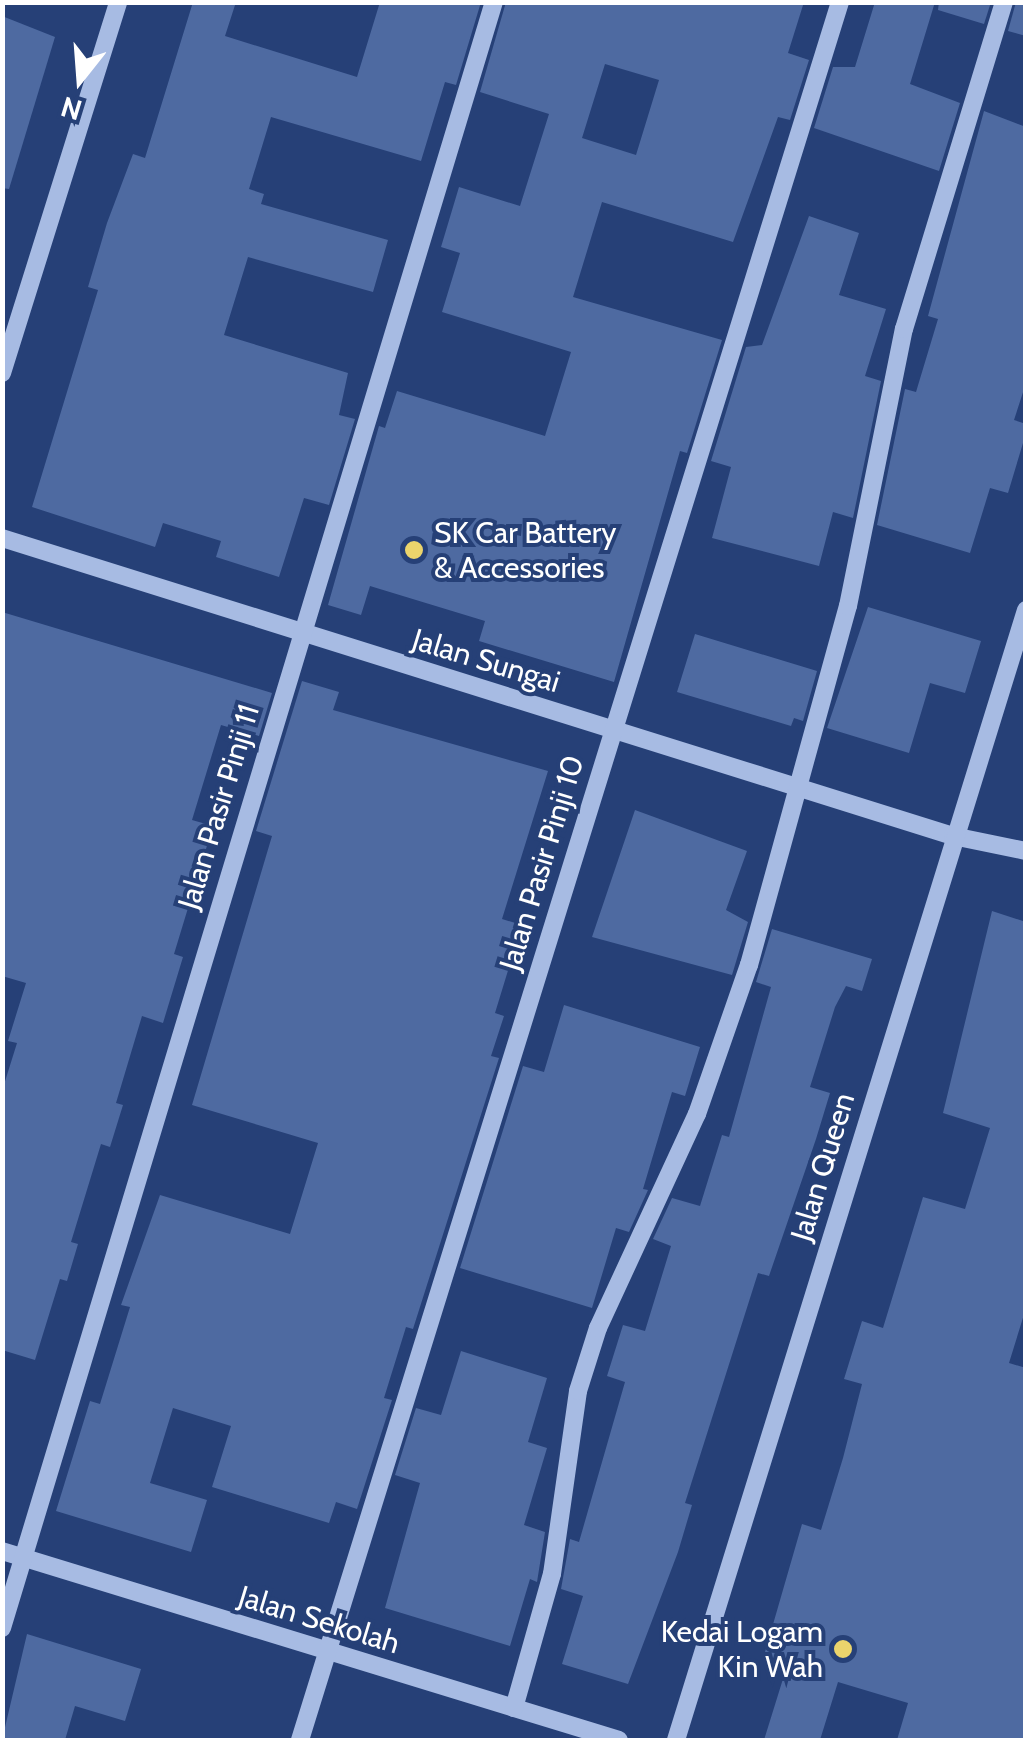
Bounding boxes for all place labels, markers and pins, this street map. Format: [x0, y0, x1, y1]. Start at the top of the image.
place label: SK Car Battery & Accessories [434, 515, 616, 586]
marker: SK Car Battery & Accessories [403, 539, 425, 561]
place label: Kedai Logam Kin Wah [661, 1614, 823, 1684]
marker: Kedai Logam Kin Wah [832, 1638, 854, 1660]

